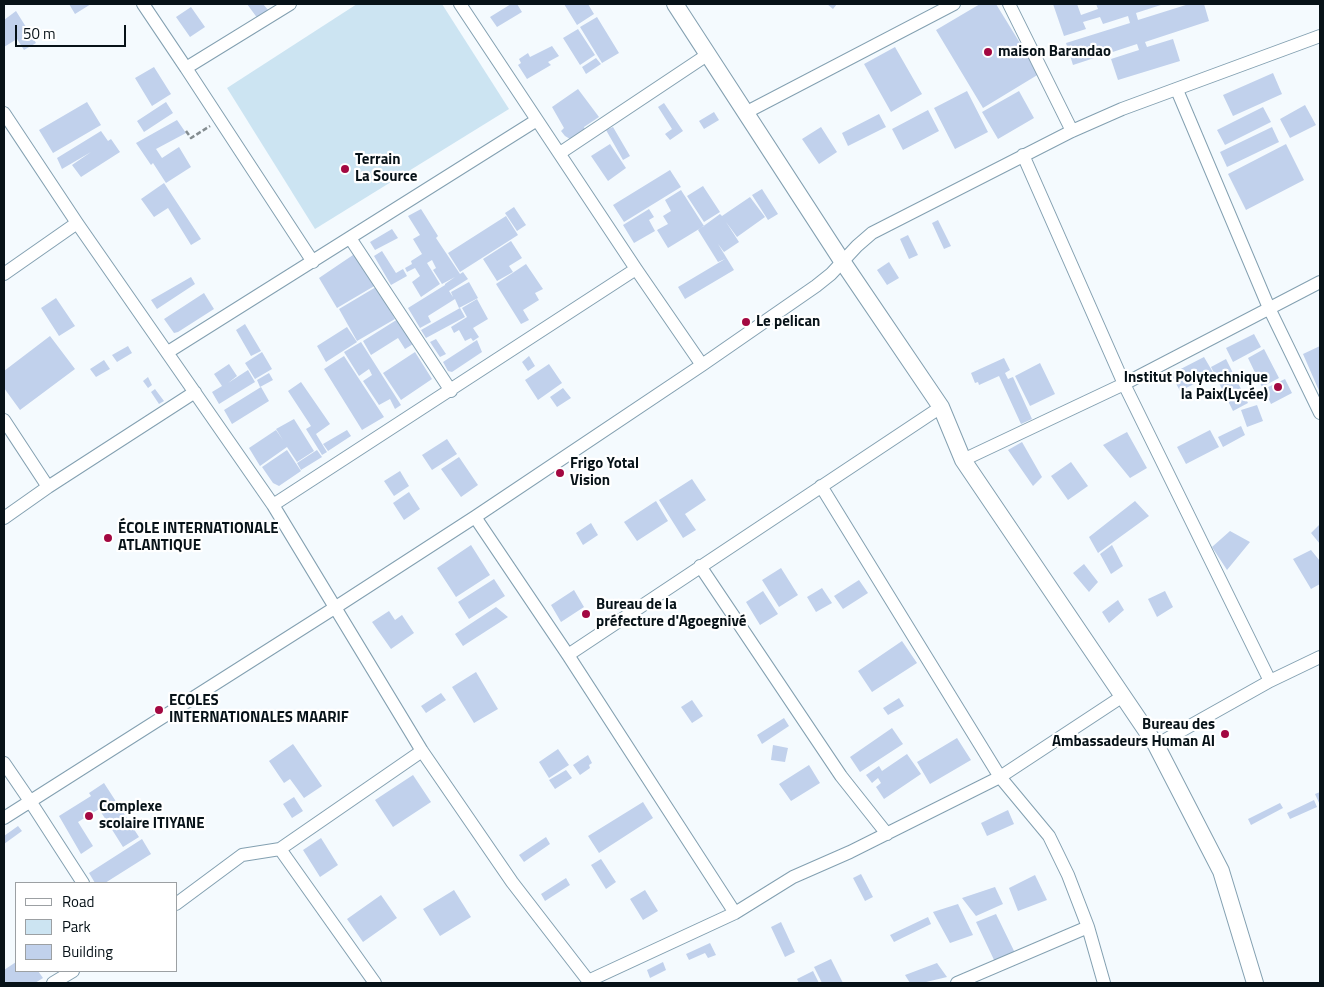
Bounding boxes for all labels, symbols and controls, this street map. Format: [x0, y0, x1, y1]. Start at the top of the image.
scale bar [18, 15, 129, 47]
text: 50 m [23, 22, 56, 45]
place label: maison Barandao [998, 43, 1111, 61]
marker: maison Barandao [982, 46, 994, 58]
place label: Terrain La Source [355, 151, 417, 186]
marker: Terrain La Source [339, 163, 351, 175]
place label: Le pelican [756, 313, 820, 331]
marker: Le pelican [740, 316, 752, 328]
place label: Institut Polytechnique la Paix(Lycée) [1124, 369, 1268, 404]
marker: Institut Polytechnique la Paix(Lycée) [1272, 381, 1284, 393]
place label: Frigo Yotal Vision [570, 455, 639, 490]
marker: Frigo Yotal Vision [554, 467, 566, 479]
place label: ÉCOLE INTERNATIONALE ATLANTIQUE [118, 520, 279, 555]
marker: ÉCOLE INTERNATIONALE ATLANTIQUE [102, 532, 114, 544]
place label: Bureau de la préfecture d'Agoegnivé [596, 596, 746, 631]
marker: Bureau de la préfecture d'Agoegnivé [580, 608, 592, 620]
place label: ECOLES INTERNATIONALES MAARIF [169, 692, 349, 727]
marker: ECOLES INTERNATIONALES MAARIF [153, 704, 165, 716]
place label: Bureau des Ambassadeurs Human AI [1052, 716, 1215, 751]
marker: Bureau des Ambassadeurs Human AI [1219, 728, 1231, 740]
place label: Complexe scolaire ITIYANE [99, 798, 205, 833]
marker: Complexe scolaire ITIYANE [83, 810, 95, 822]
legend [15, 882, 178, 972]
text: Road [62, 890, 94, 913]
text: Park [62, 915, 91, 938]
text: Building [62, 940, 113, 963]

